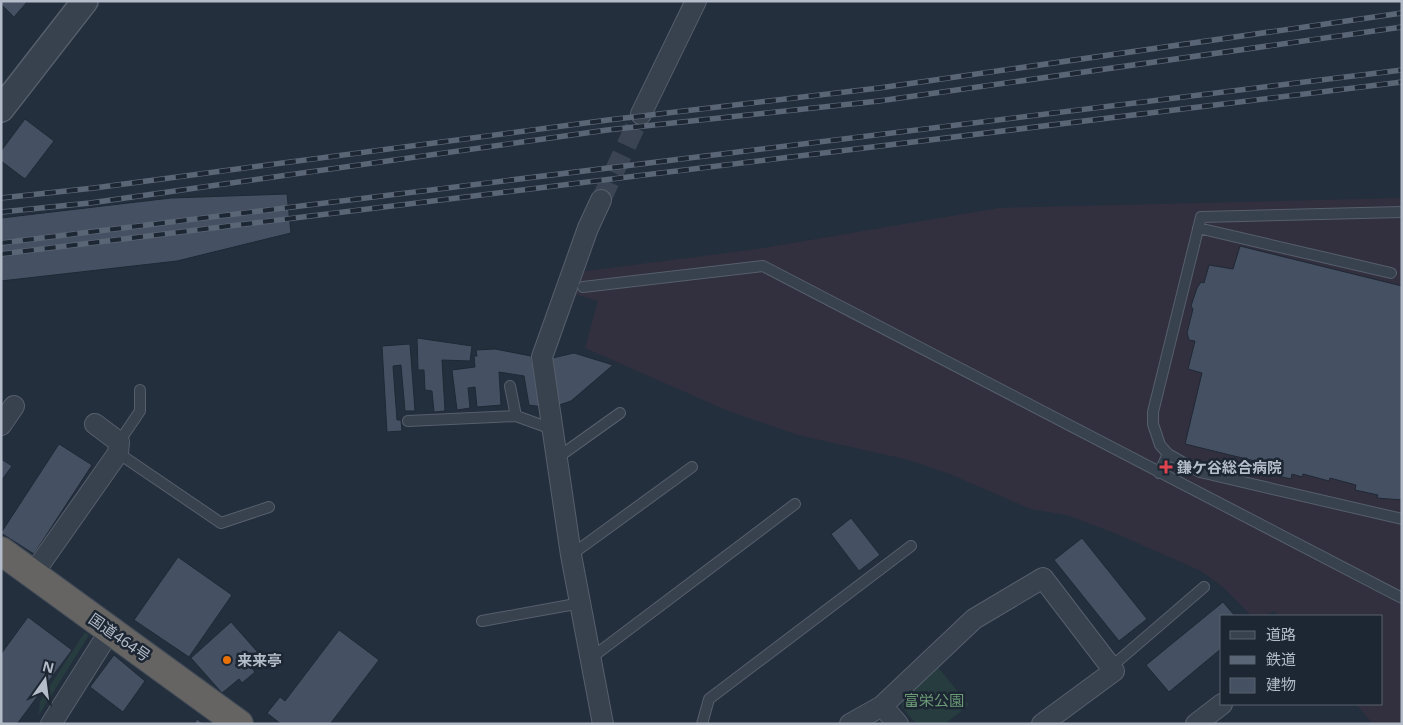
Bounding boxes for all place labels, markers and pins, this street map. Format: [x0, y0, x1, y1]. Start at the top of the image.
place label: 鎌ケ谷総合病院 [1176, 457, 1282, 477]
marker: 鎌ケ谷総合病院 [1159, 460, 1173, 474]
place label: 来来亭 [237, 650, 282, 670]
marker: 来来亭 [221, 654, 233, 666]

